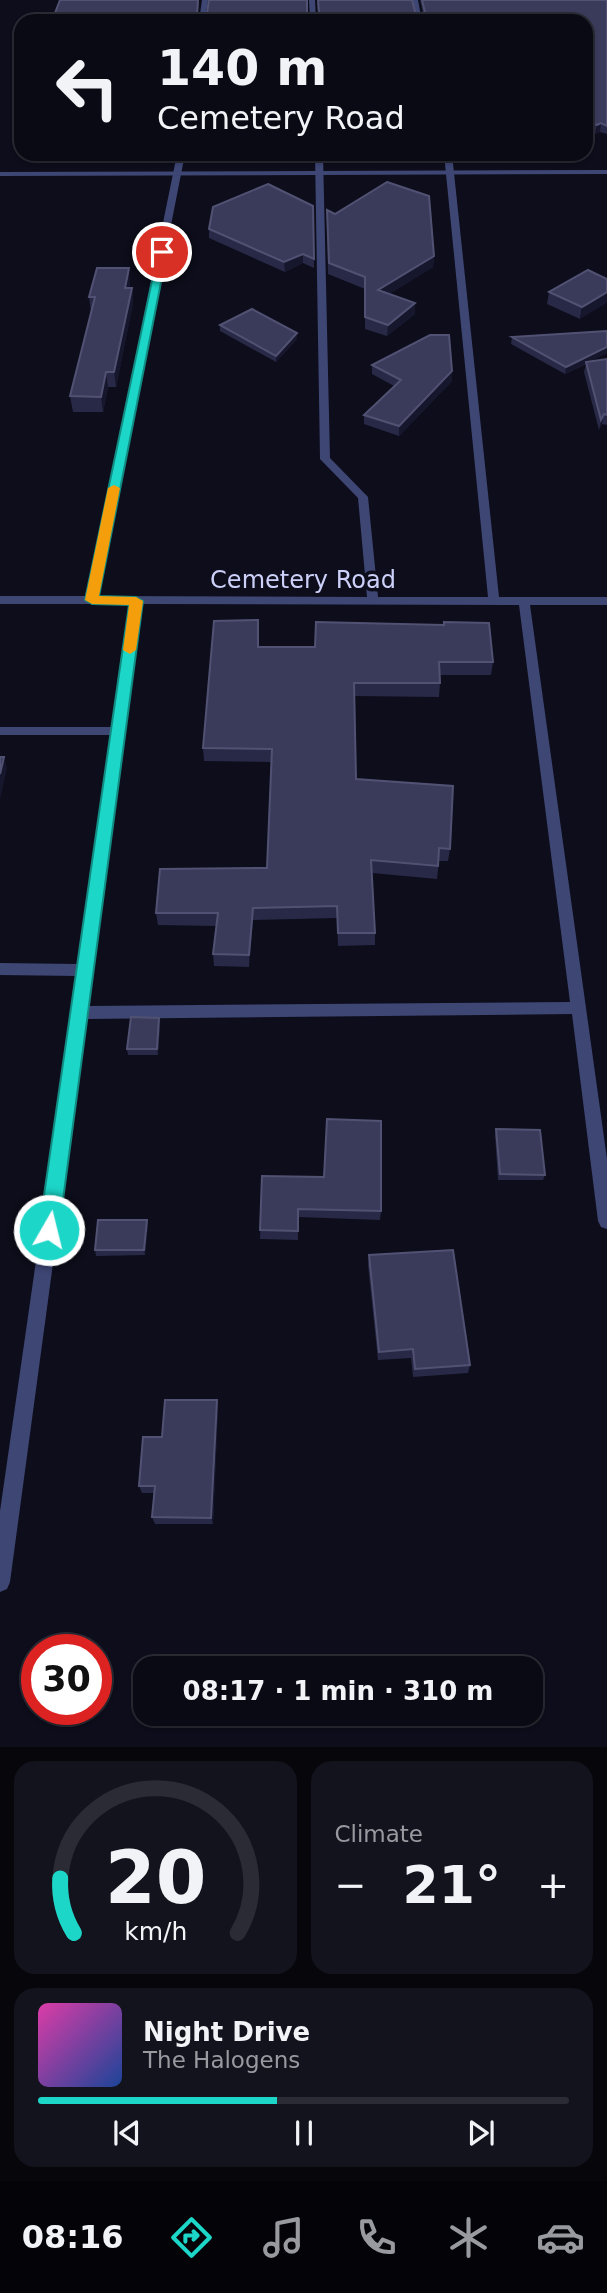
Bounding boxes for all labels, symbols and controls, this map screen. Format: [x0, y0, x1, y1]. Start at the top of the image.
text: 140 m [157, 40, 327, 97]
icon: left [42, 42, 133, 133]
text: Cemetery Road [157, 99, 405, 137]
pin [132, 222, 192, 282]
icon: arrive [143, 233, 181, 271]
street label: Cemetery Road [210, 566, 396, 594]
position arrow [12, 1193, 86, 1267]
speed limit sign: 30 [21, 1634, 112, 1725]
text: 08:17 · 1 min · 310 m [183, 1676, 493, 1706]
text: Climate [335, 1821, 423, 1847]
text: 20 [105, 1836, 206, 1921]
text: 21° [403, 1855, 501, 1915]
text: − [335, 1863, 366, 1907]
text: + [537, 1863, 569, 1907]
text: km/h [124, 1917, 187, 1946]
text: Night Drive [143, 2017, 310, 2047]
text: The Halogens [143, 2047, 300, 2073]
icon: previous [108, 2114, 146, 2152]
icon: pause [285, 2114, 323, 2152]
icon: next [462, 2114, 500, 2152]
icon: directions [167, 2213, 216, 2262]
icon: music [259, 2213, 308, 2262]
icon: phone [352, 2213, 401, 2262]
icon: climate [444, 2213, 493, 2262]
icon: car [536, 2213, 585, 2262]
text: 08:16 [22, 2218, 124, 2256]

